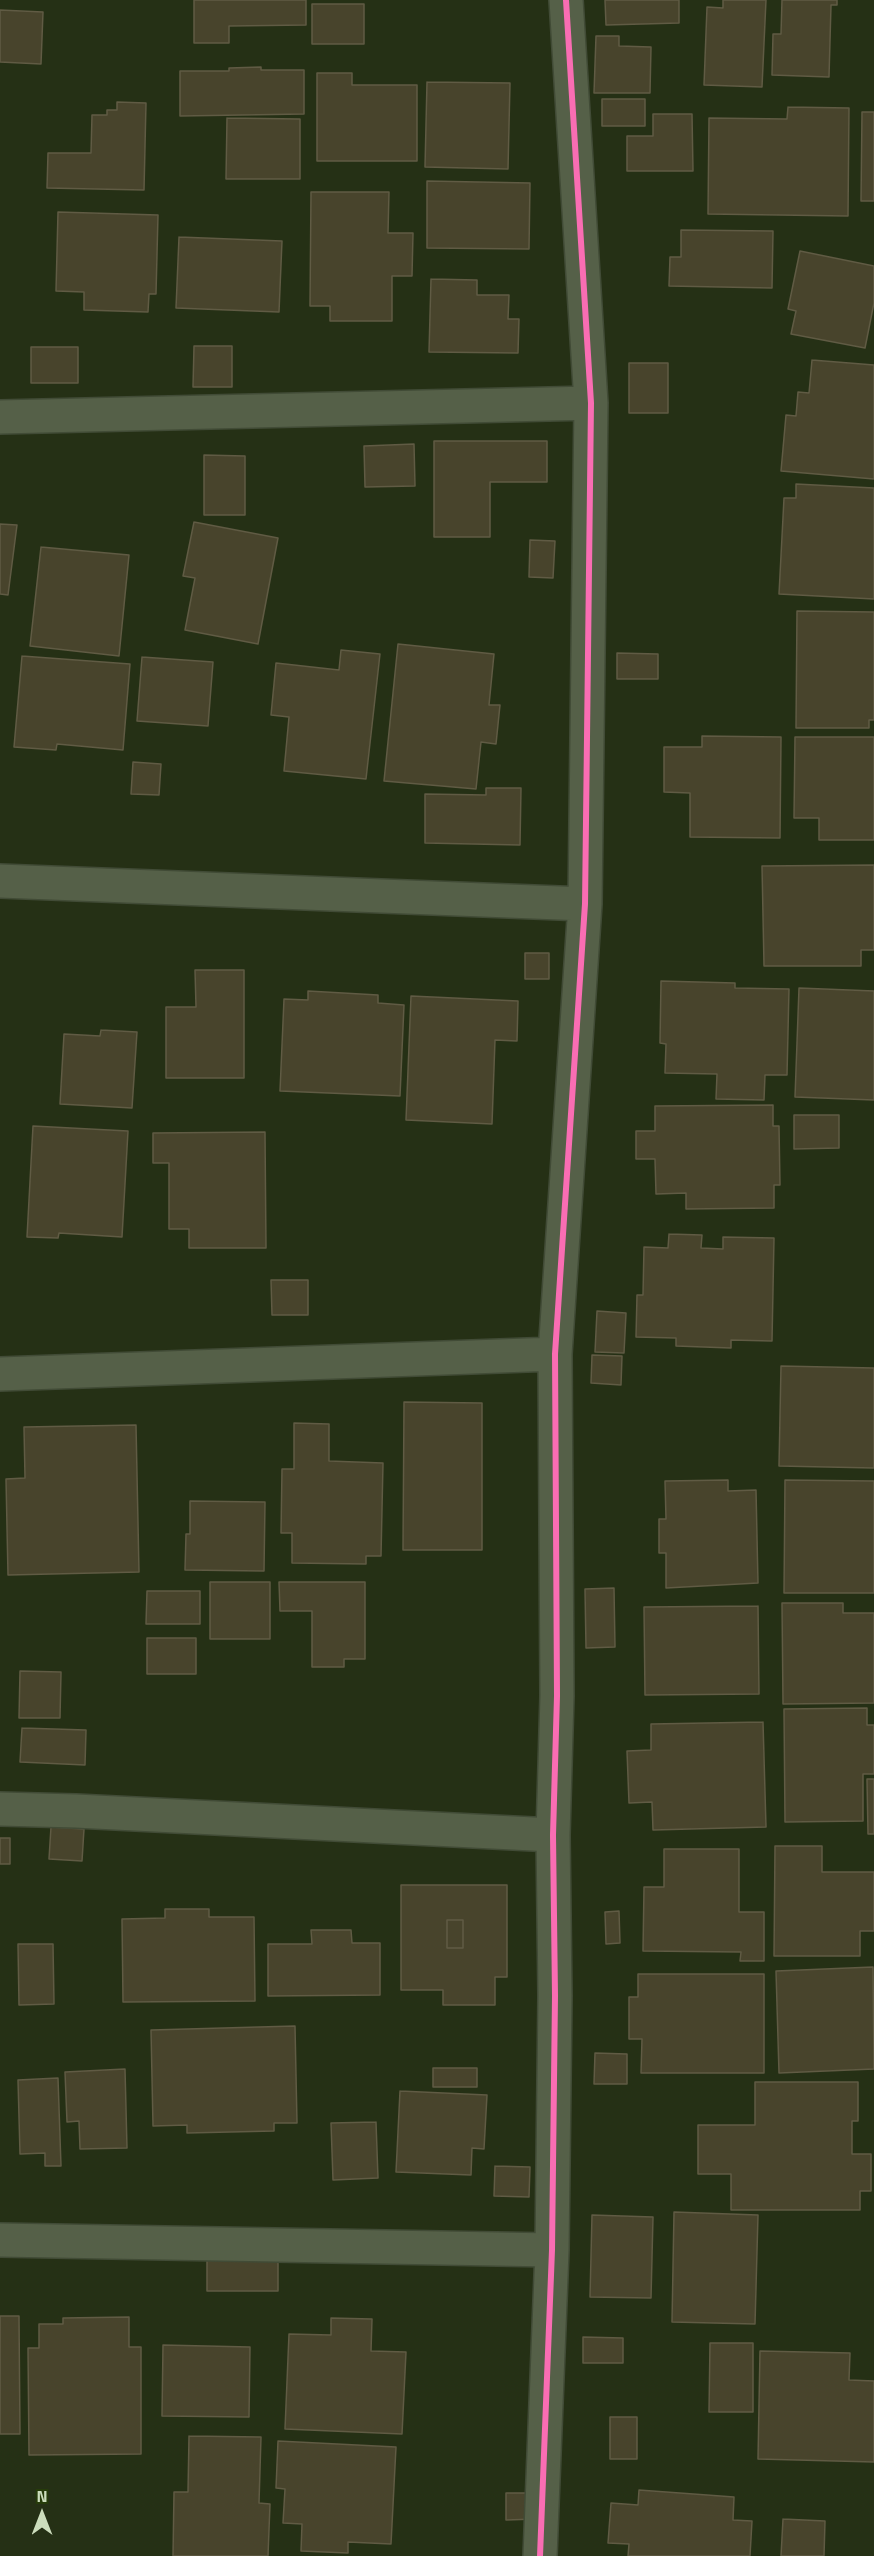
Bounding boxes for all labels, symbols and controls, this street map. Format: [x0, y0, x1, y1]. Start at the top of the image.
north arrow [12, 2484, 72, 2544]
text: N [36, 2484, 48, 2508]

